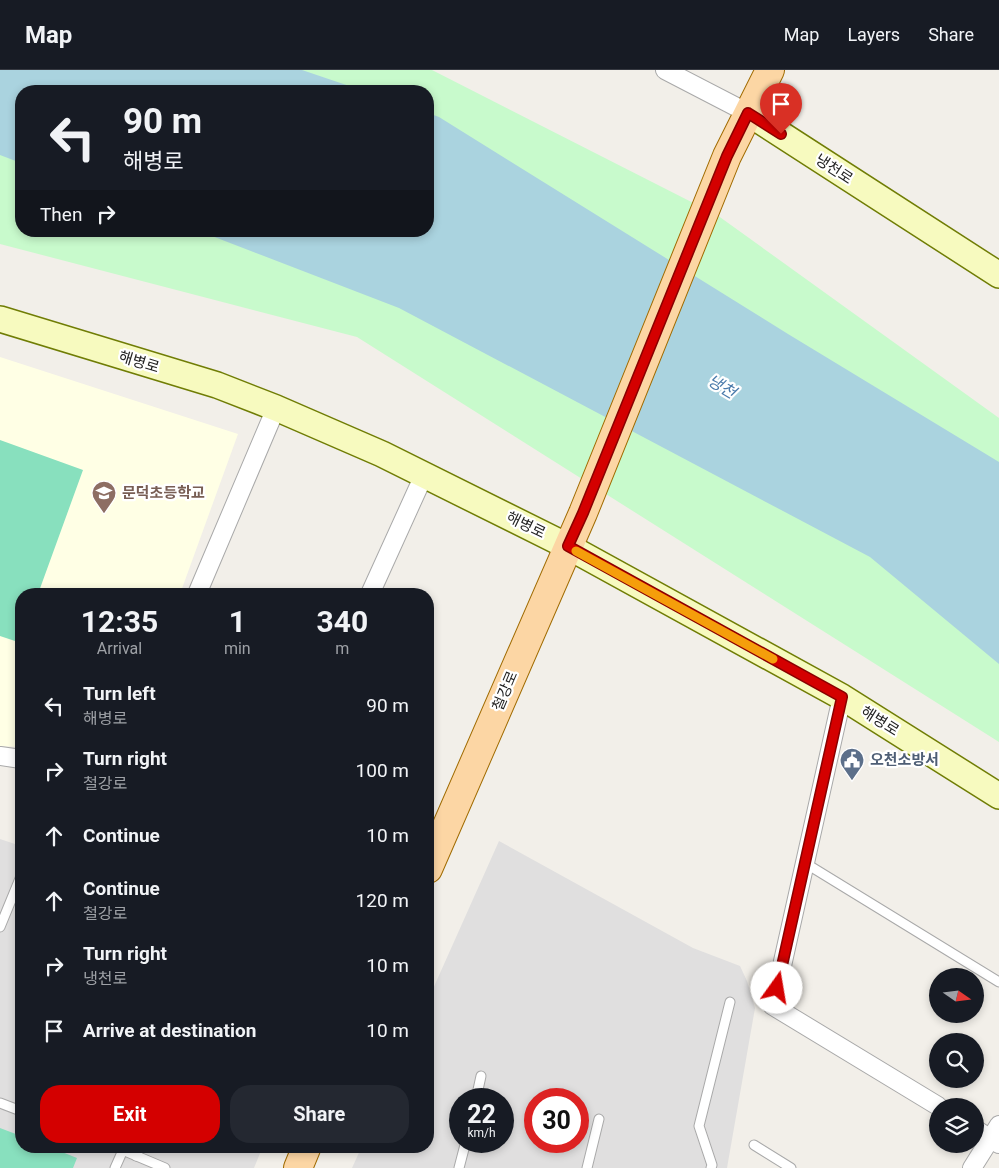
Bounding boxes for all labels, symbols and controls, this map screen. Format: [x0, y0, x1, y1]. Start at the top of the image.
text: Map [25, 21, 72, 49]
text: Map [784, 24, 819, 45]
text: Layers [847, 24, 900, 45]
text: Share [928, 24, 974, 45]
pin [760, 83, 802, 134]
icon: arrive [767, 90, 795, 118]
text: 90 m [123, 101, 202, 142]
icon: left [40, 105, 105, 170]
text: 해병로 [123, 149, 184, 174]
street label: 냉천로 [812, 150, 856, 188]
icon: right [92, 200, 120, 228]
text: Then [40, 203, 82, 226]
street label: 해병로 [117, 347, 161, 377]
water label: 냉천 [704, 371, 741, 403]
school or university icon: 문덕초등학교 [91, 480, 117, 514]
place label: 문덕초등학교 [122, 484, 205, 502]
street label: 해병로 [503, 508, 549, 542]
text: 12:35 [81, 604, 158, 639]
text: 1 [229, 604, 246, 639]
text: 340 [317, 604, 368, 639]
text: Arrival [97, 639, 142, 658]
text: min [224, 639, 251, 658]
text: m [335, 639, 349, 658]
street label: 철강로 [489, 668, 521, 714]
text: Turn left [83, 682, 156, 705]
icon: left [40, 692, 68, 720]
text: 90 m [366, 694, 409, 717]
street label: 해병로 [858, 702, 902, 740]
text: 해병로 [83, 709, 127, 728]
text: Turn right [83, 747, 167, 770]
public building icon: 오천소방서 [839, 747, 865, 781]
place label: 오천소방서 [870, 751, 939, 769]
icon: right [40, 757, 68, 785]
text: 100 m [356, 759, 409, 782]
text: 철강로 [83, 774, 127, 793]
icon: ahead [40, 822, 68, 850]
text: Continue [83, 824, 160, 847]
text: 10 m [366, 824, 409, 847]
text: Continue [83, 877, 160, 900]
icon: ahead [40, 887, 68, 915]
text: 120 m [356, 889, 409, 912]
text: 철강로 [83, 904, 127, 923]
text: Turn right [83, 942, 167, 965]
icon: right [40, 952, 68, 980]
text: 10 m [366, 954, 409, 977]
position arrow [750, 961, 802, 1013]
north arrow [929, 968, 984, 1022]
map controls [929, 968, 984, 1153]
text: 냉천로 [83, 969, 127, 988]
icon: arrive [40, 1017, 68, 1045]
text: Arrive at destination [83, 1019, 256, 1042]
text: 10 m [366, 1019, 409, 1042]
button: search [929, 1033, 984, 1088]
button: Exit [40, 1085, 220, 1143]
button: Share [230, 1085, 409, 1143]
speed limit sign: 30 [524, 1088, 589, 1153]
button: layers [929, 1098, 984, 1153]
text: 22 [467, 1100, 496, 1129]
text: km/h [467, 1126, 496, 1140]

